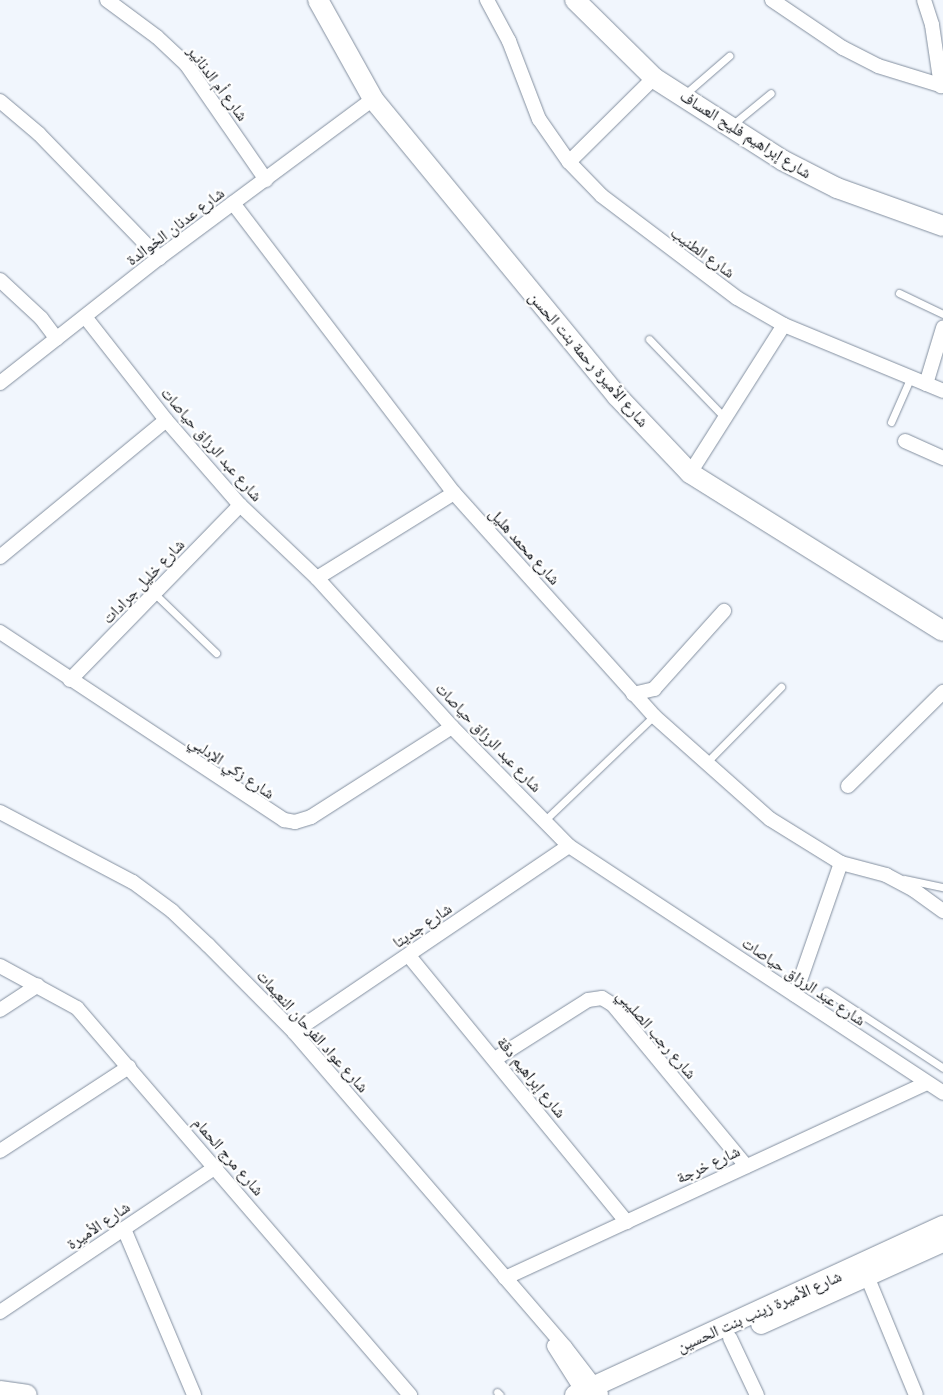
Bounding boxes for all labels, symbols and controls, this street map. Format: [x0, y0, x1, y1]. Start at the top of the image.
street label: شارع أم الدنانير [183, 42, 253, 124]
street label: شارع إبراهيم فليح العساف [677, 86, 815, 182]
street label: شارع عدنان الخوالدة [122, 183, 228, 269]
street label: شارع الطنيب [667, 222, 739, 282]
street label: شارع الأميرة رحمة بنت الحسن [525, 287, 653, 431]
street label: شارع عبد الرزاق حياصات [157, 383, 267, 505]
street label: شارع محمد هليل [485, 503, 565, 589]
street label: شارع خليل جرادات [98, 535, 188, 627]
street label: شارع عبد الرزاق حياصات [432, 678, 546, 796]
street label: شارع زكي الإدلبي [185, 731, 279, 803]
street label: شارع جديتا [389, 898, 455, 952]
street label: شارع عبد الرزاق حياصات [739, 933, 869, 1029]
street label: شارع عواد الفرحان النعيمات [253, 966, 373, 1096]
street label: شارع رجب الصليبي [613, 985, 701, 1083]
street label: شارع إبراهيم دقة [493, 1032, 571, 1122]
street label: شارع مرج الحمام [190, 1113, 268, 1199]
street label: شارع خرجة [673, 1141, 743, 1187]
street label: شارع الأميرة [63, 1197, 133, 1253]
street label: شارع الأميرة زينب بنت الحسين [674, 1266, 844, 1356]

